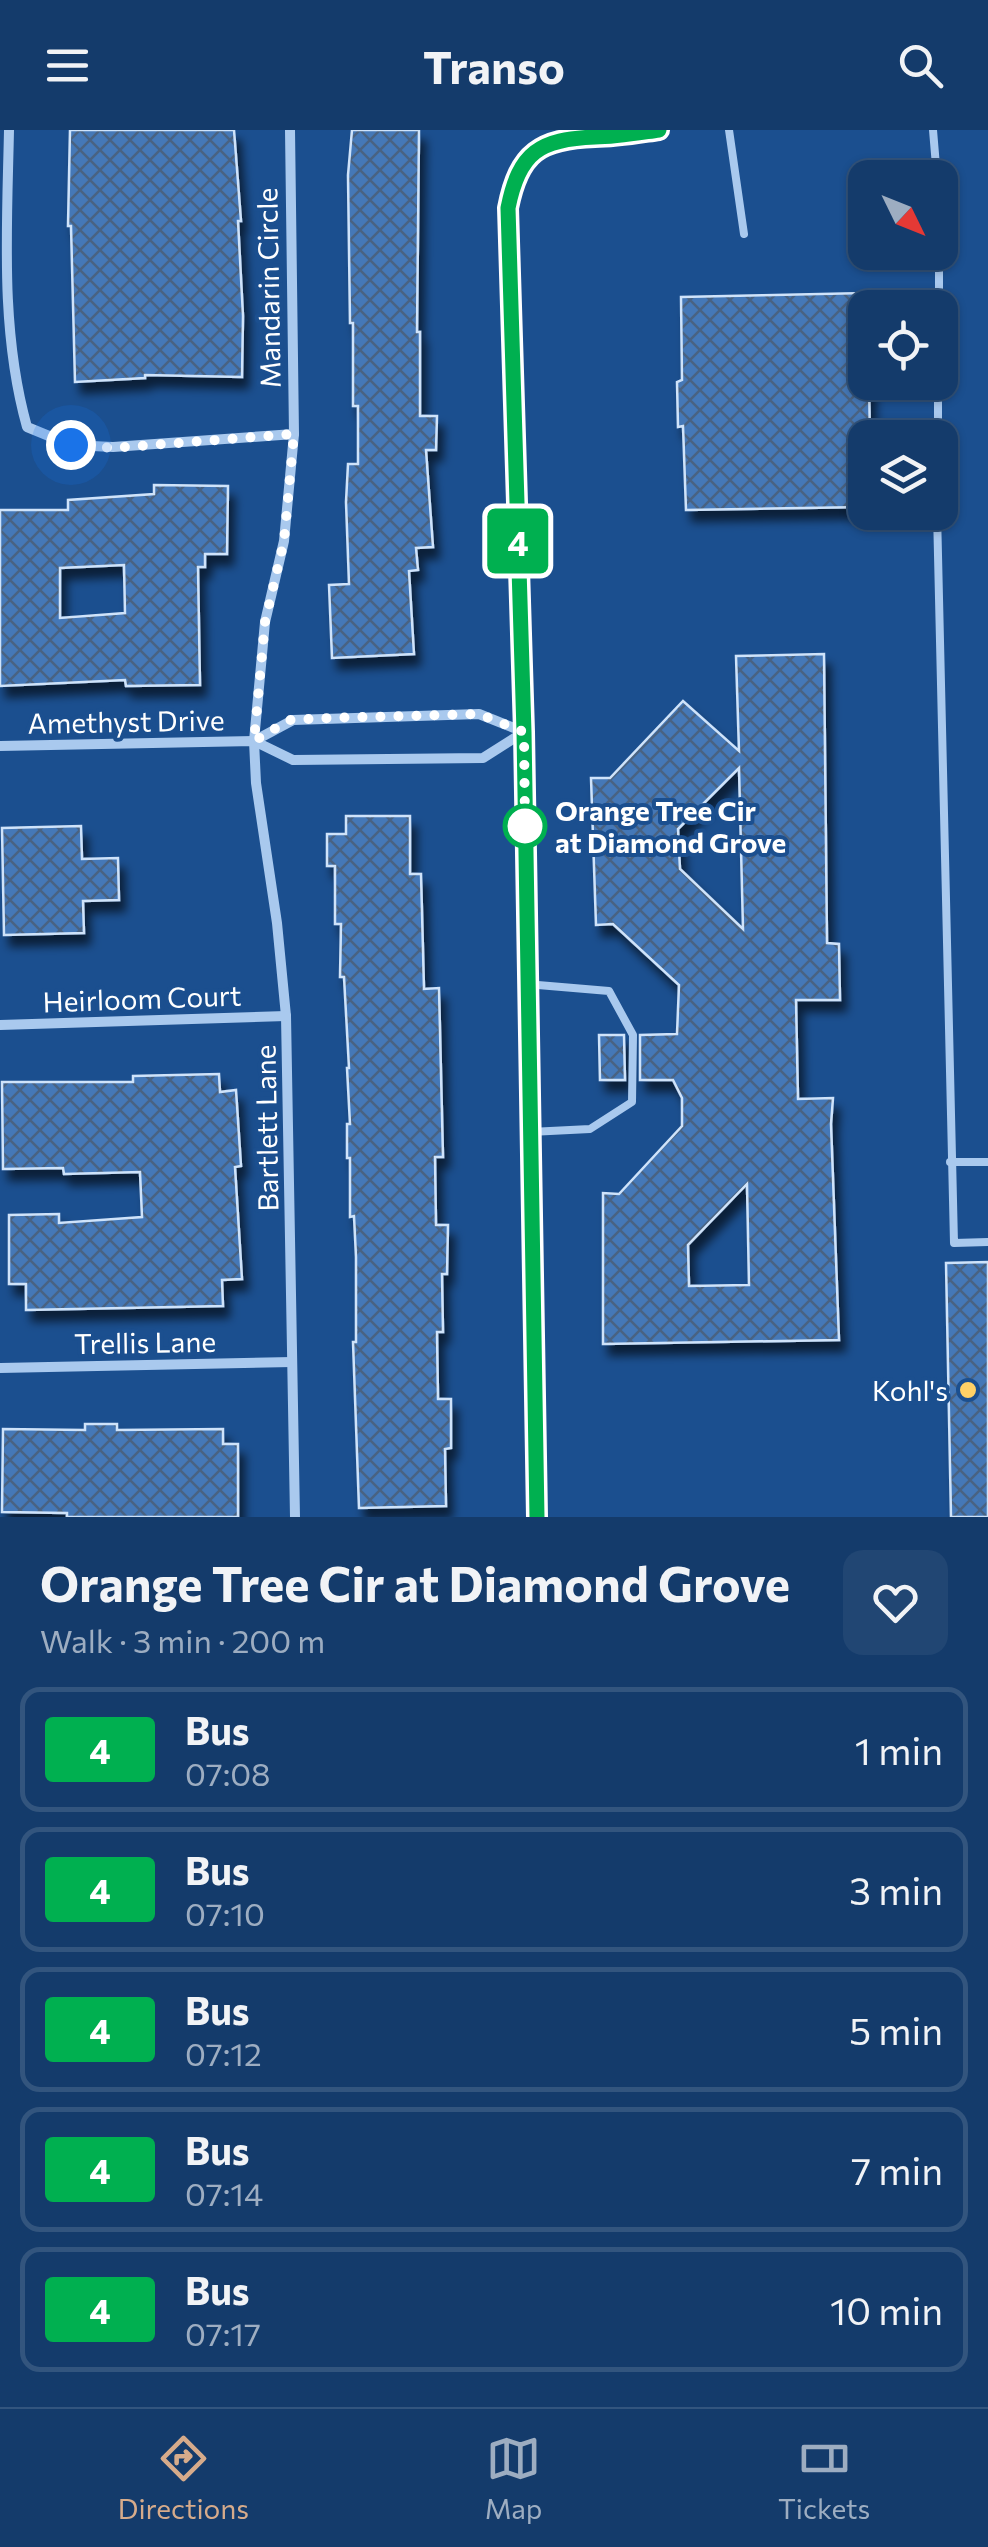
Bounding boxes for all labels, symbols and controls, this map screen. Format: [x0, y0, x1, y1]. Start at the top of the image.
icon: menu [40, 38, 95, 93]
text: Transo [423, 38, 565, 93]
icon: search [893, 38, 948, 93]
north arrow [848, 160, 958, 270]
map controls [848, 160, 958, 530]
street label: Mandarin Circle [249, 187, 287, 389]
button: locate [848, 290, 958, 400]
your location [46, 420, 96, 470]
button: layers [848, 420, 958, 530]
line badge: 4 [486, 508, 550, 574]
text: 4 [507, 520, 529, 563]
street label: Amethyst Drive [27, 702, 225, 740]
place label: Orange Tree Cir at Diamond Grove [555, 793, 786, 859]
marker: Orange Tree Cir at Diamond Grove [504, 805, 546, 847]
street label: Heirloom Court [42, 978, 242, 1018]
street label: Bartlett Lane [248, 1044, 284, 1212]
street label: Trellis Lane [74, 1324, 216, 1360]
place label: Kohl's [872, 1373, 948, 1407]
marker: Kohl's [957, 1379, 979, 1401]
button: heart [843, 1550, 948, 1655]
text: Orange Tree Cir at Diamond Grove [40, 1553, 790, 1612]
text: Walk · 3 min · 200 m [40, 1620, 325, 1660]
text: Bus [185, 1706, 250, 1753]
text: 1 min [855, 1726, 943, 1773]
text: 4 [89, 1728, 111, 1771]
text: 07:08 [185, 1753, 271, 1793]
text: Bus [185, 1846, 250, 1893]
text: 3 min [849, 1866, 943, 1913]
text: 4 [89, 1868, 111, 1911]
text: 07:10 [185, 1893, 265, 1933]
text: Bus [185, 1986, 250, 2033]
text: 5 min [849, 2006, 943, 2053]
text: 4 [89, 2008, 111, 2051]
text: 07:12 [185, 2033, 262, 2073]
text: Bus [185, 2126, 250, 2173]
text: 7 min [851, 2146, 943, 2193]
text: 4 [89, 2148, 111, 2191]
text: 07:14 [185, 2173, 263, 2213]
text: Bus [185, 2266, 250, 2313]
text: 10 min [830, 2286, 943, 2333]
text: 4 [89, 2288, 111, 2331]
text: 07:17 [185, 2313, 261, 2353]
tab: Directions [118, 2431, 249, 2525]
tab: Map [485, 2431, 542, 2525]
tab: Tickets [778, 2431, 870, 2525]

